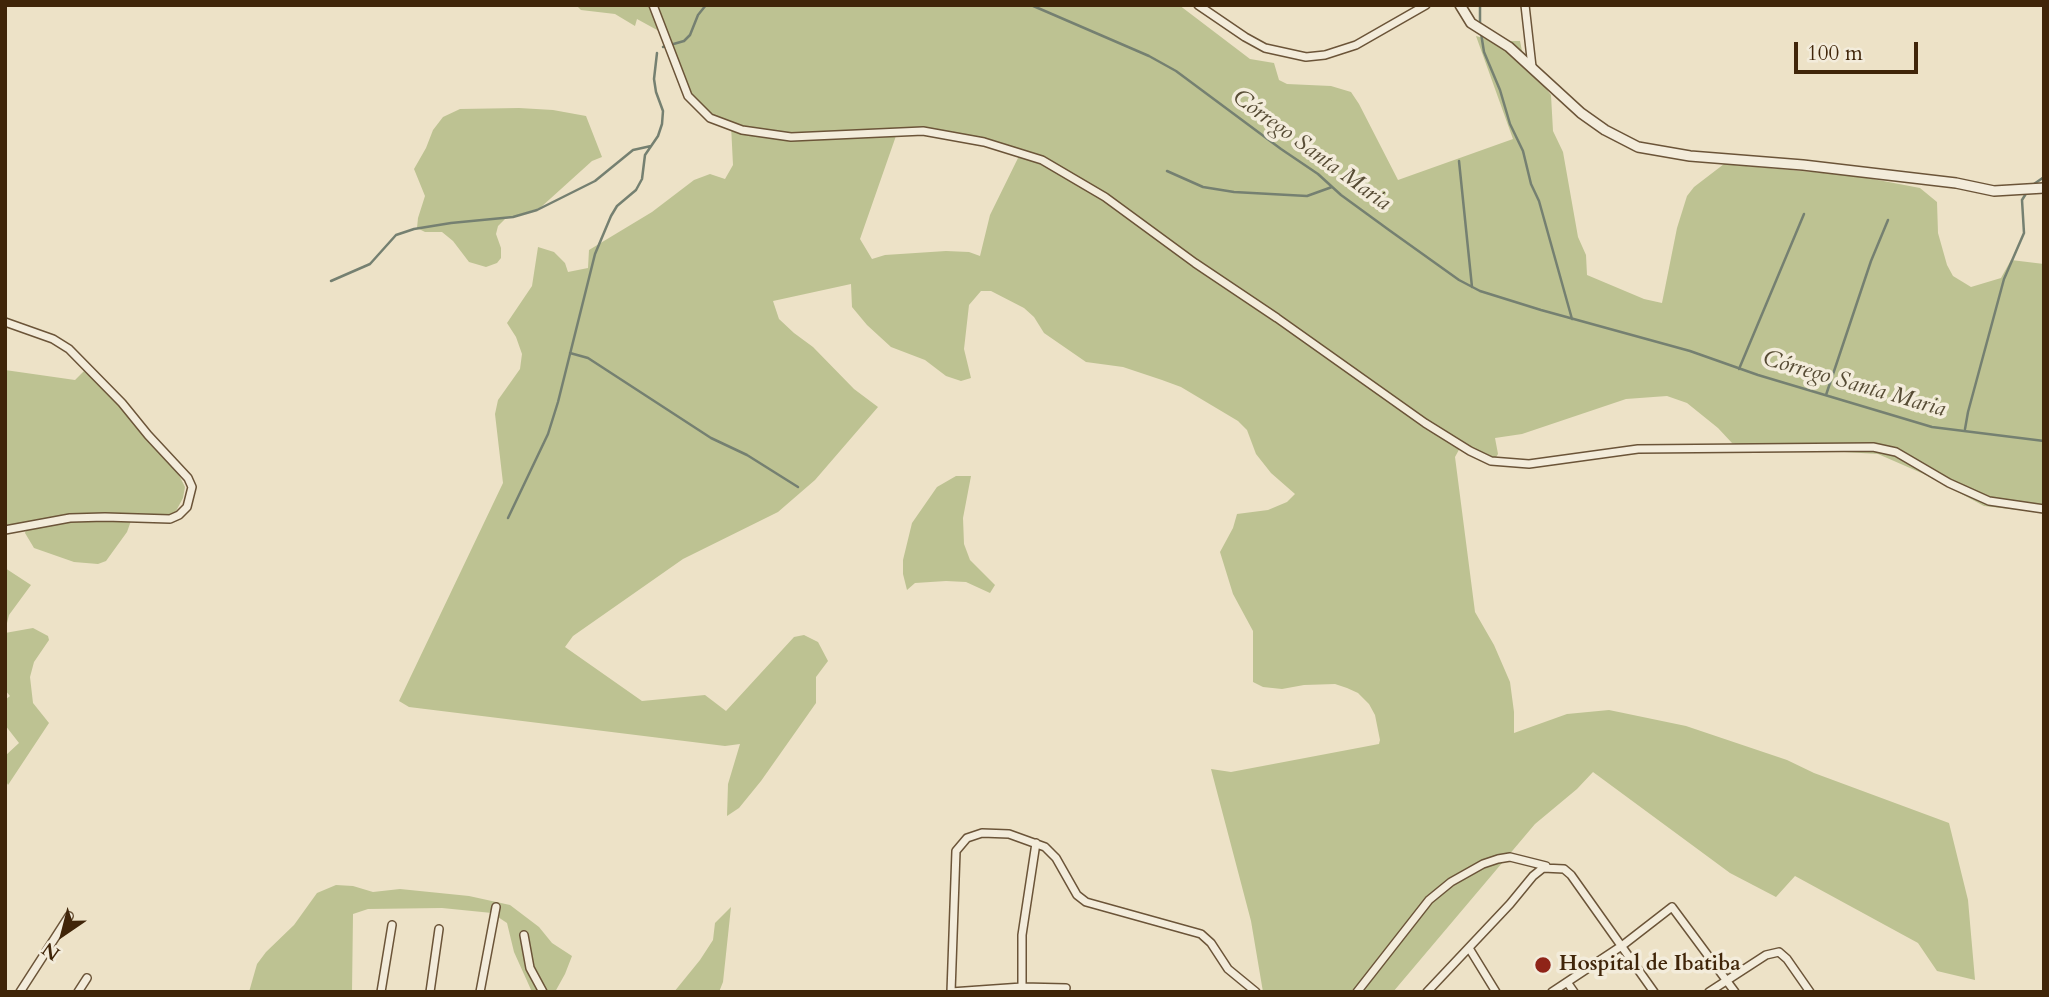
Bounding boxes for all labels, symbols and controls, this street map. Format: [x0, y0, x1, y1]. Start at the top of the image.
scale bar [1797, 28, 1921, 72]
text: 100 m [1807, 39, 1863, 68]
water label: Córrego Santa Maria [1226, 84, 1396, 218]
water label: Córrego Santa Maria [1759, 346, 1949, 424]
north arrow [28, 899, 98, 969]
text: N [37, 936, 65, 967]
place label: Hospital de Ibatiba [1559, 952, 1741, 978]
marker: Hospital de Ibatiba [1533, 955, 1553, 975]

